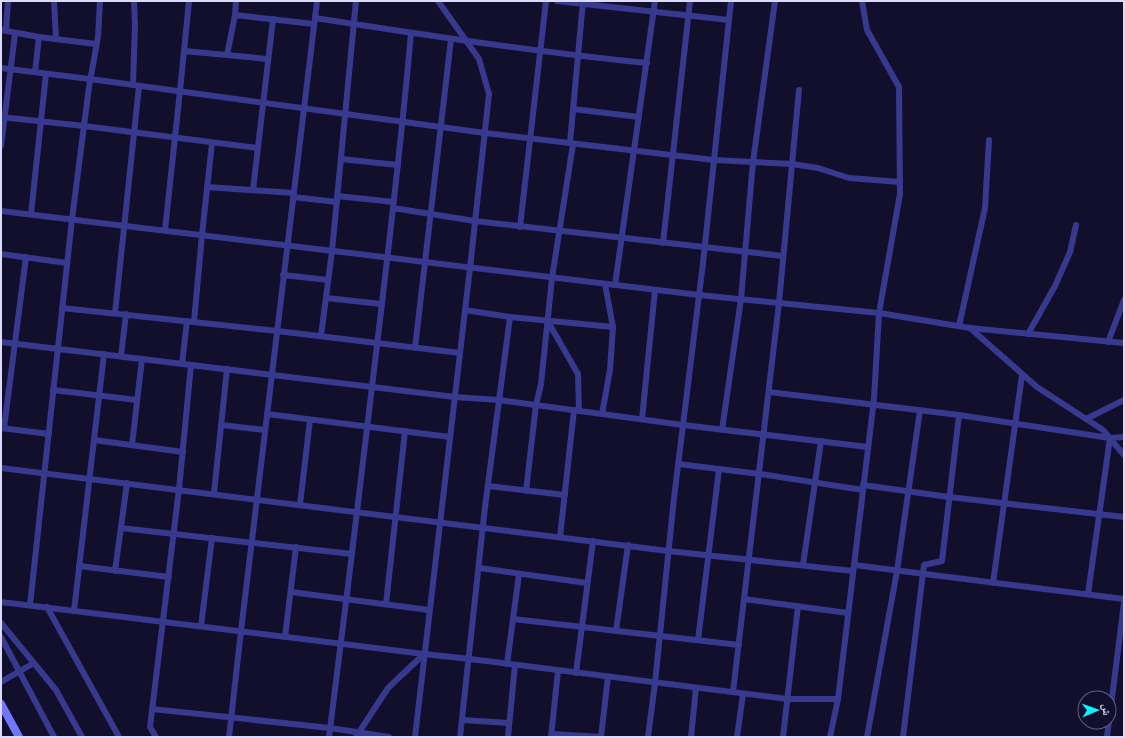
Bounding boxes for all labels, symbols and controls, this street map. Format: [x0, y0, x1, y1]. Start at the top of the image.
north arrow [1077, 690, 1117, 730]
text: ش [1099, 704, 1113, 716]

